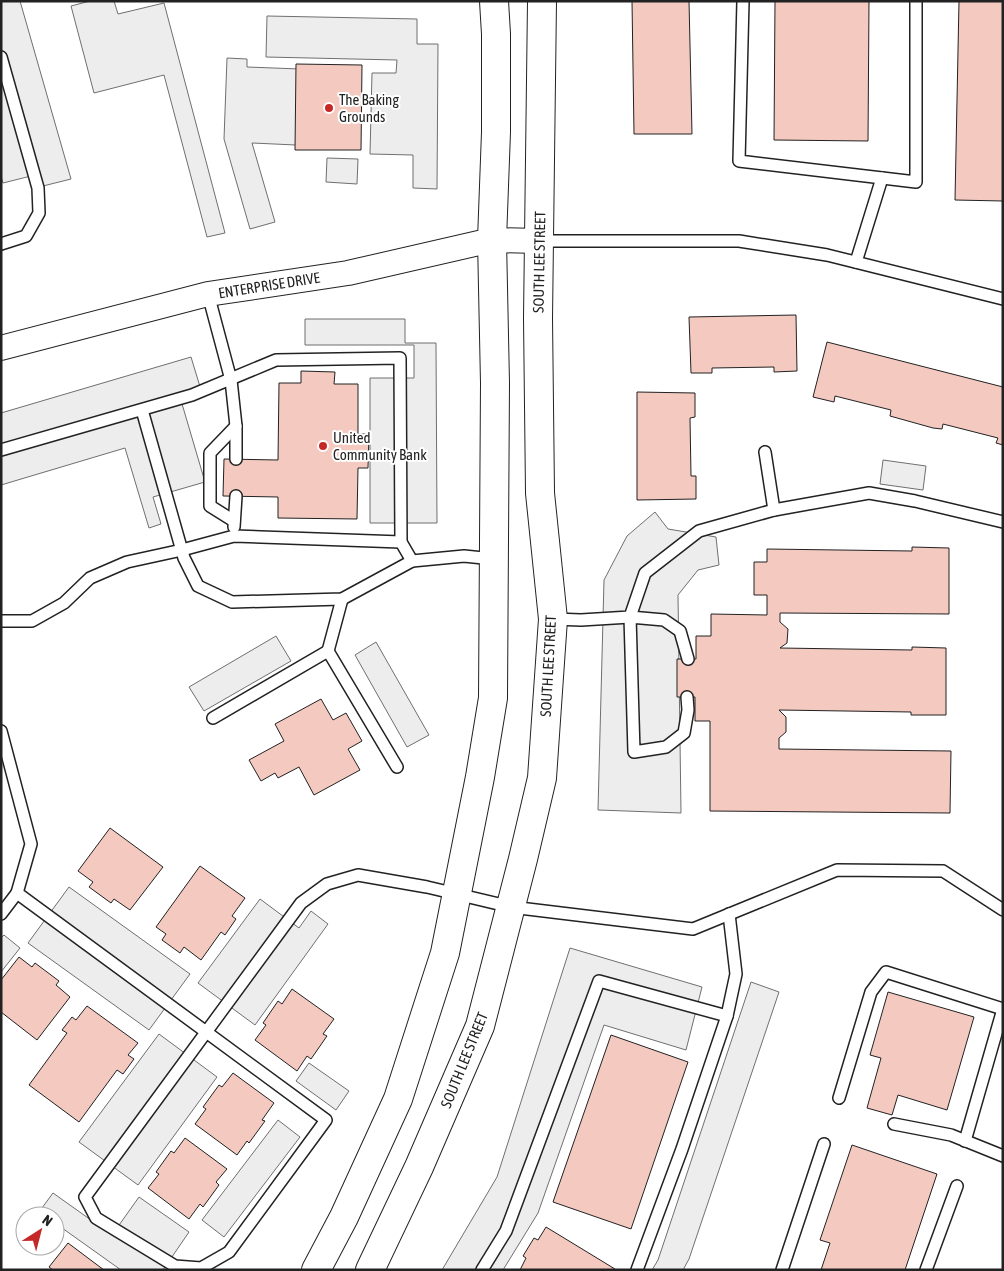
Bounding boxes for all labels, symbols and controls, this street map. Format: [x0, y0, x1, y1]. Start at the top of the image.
place label: The Baking Grounds [339, 91, 399, 125]
marker: The Baking Grounds [323, 102, 335, 114]
street label: SOUTH LEE STREET [530, 211, 548, 313]
street label: ENTERPRISE DRIVE [217, 268, 322, 301]
place label: United Community Bank [333, 429, 427, 463]
marker: United Community Bank [317, 440, 329, 452]
street label: SOUTH LEE STREET [537, 614, 559, 717]
street label: SOUTH LEE STREET [437, 1009, 491, 1110]
north arrow [15, 1206, 65, 1256]
text: N [40, 1212, 56, 1229]

